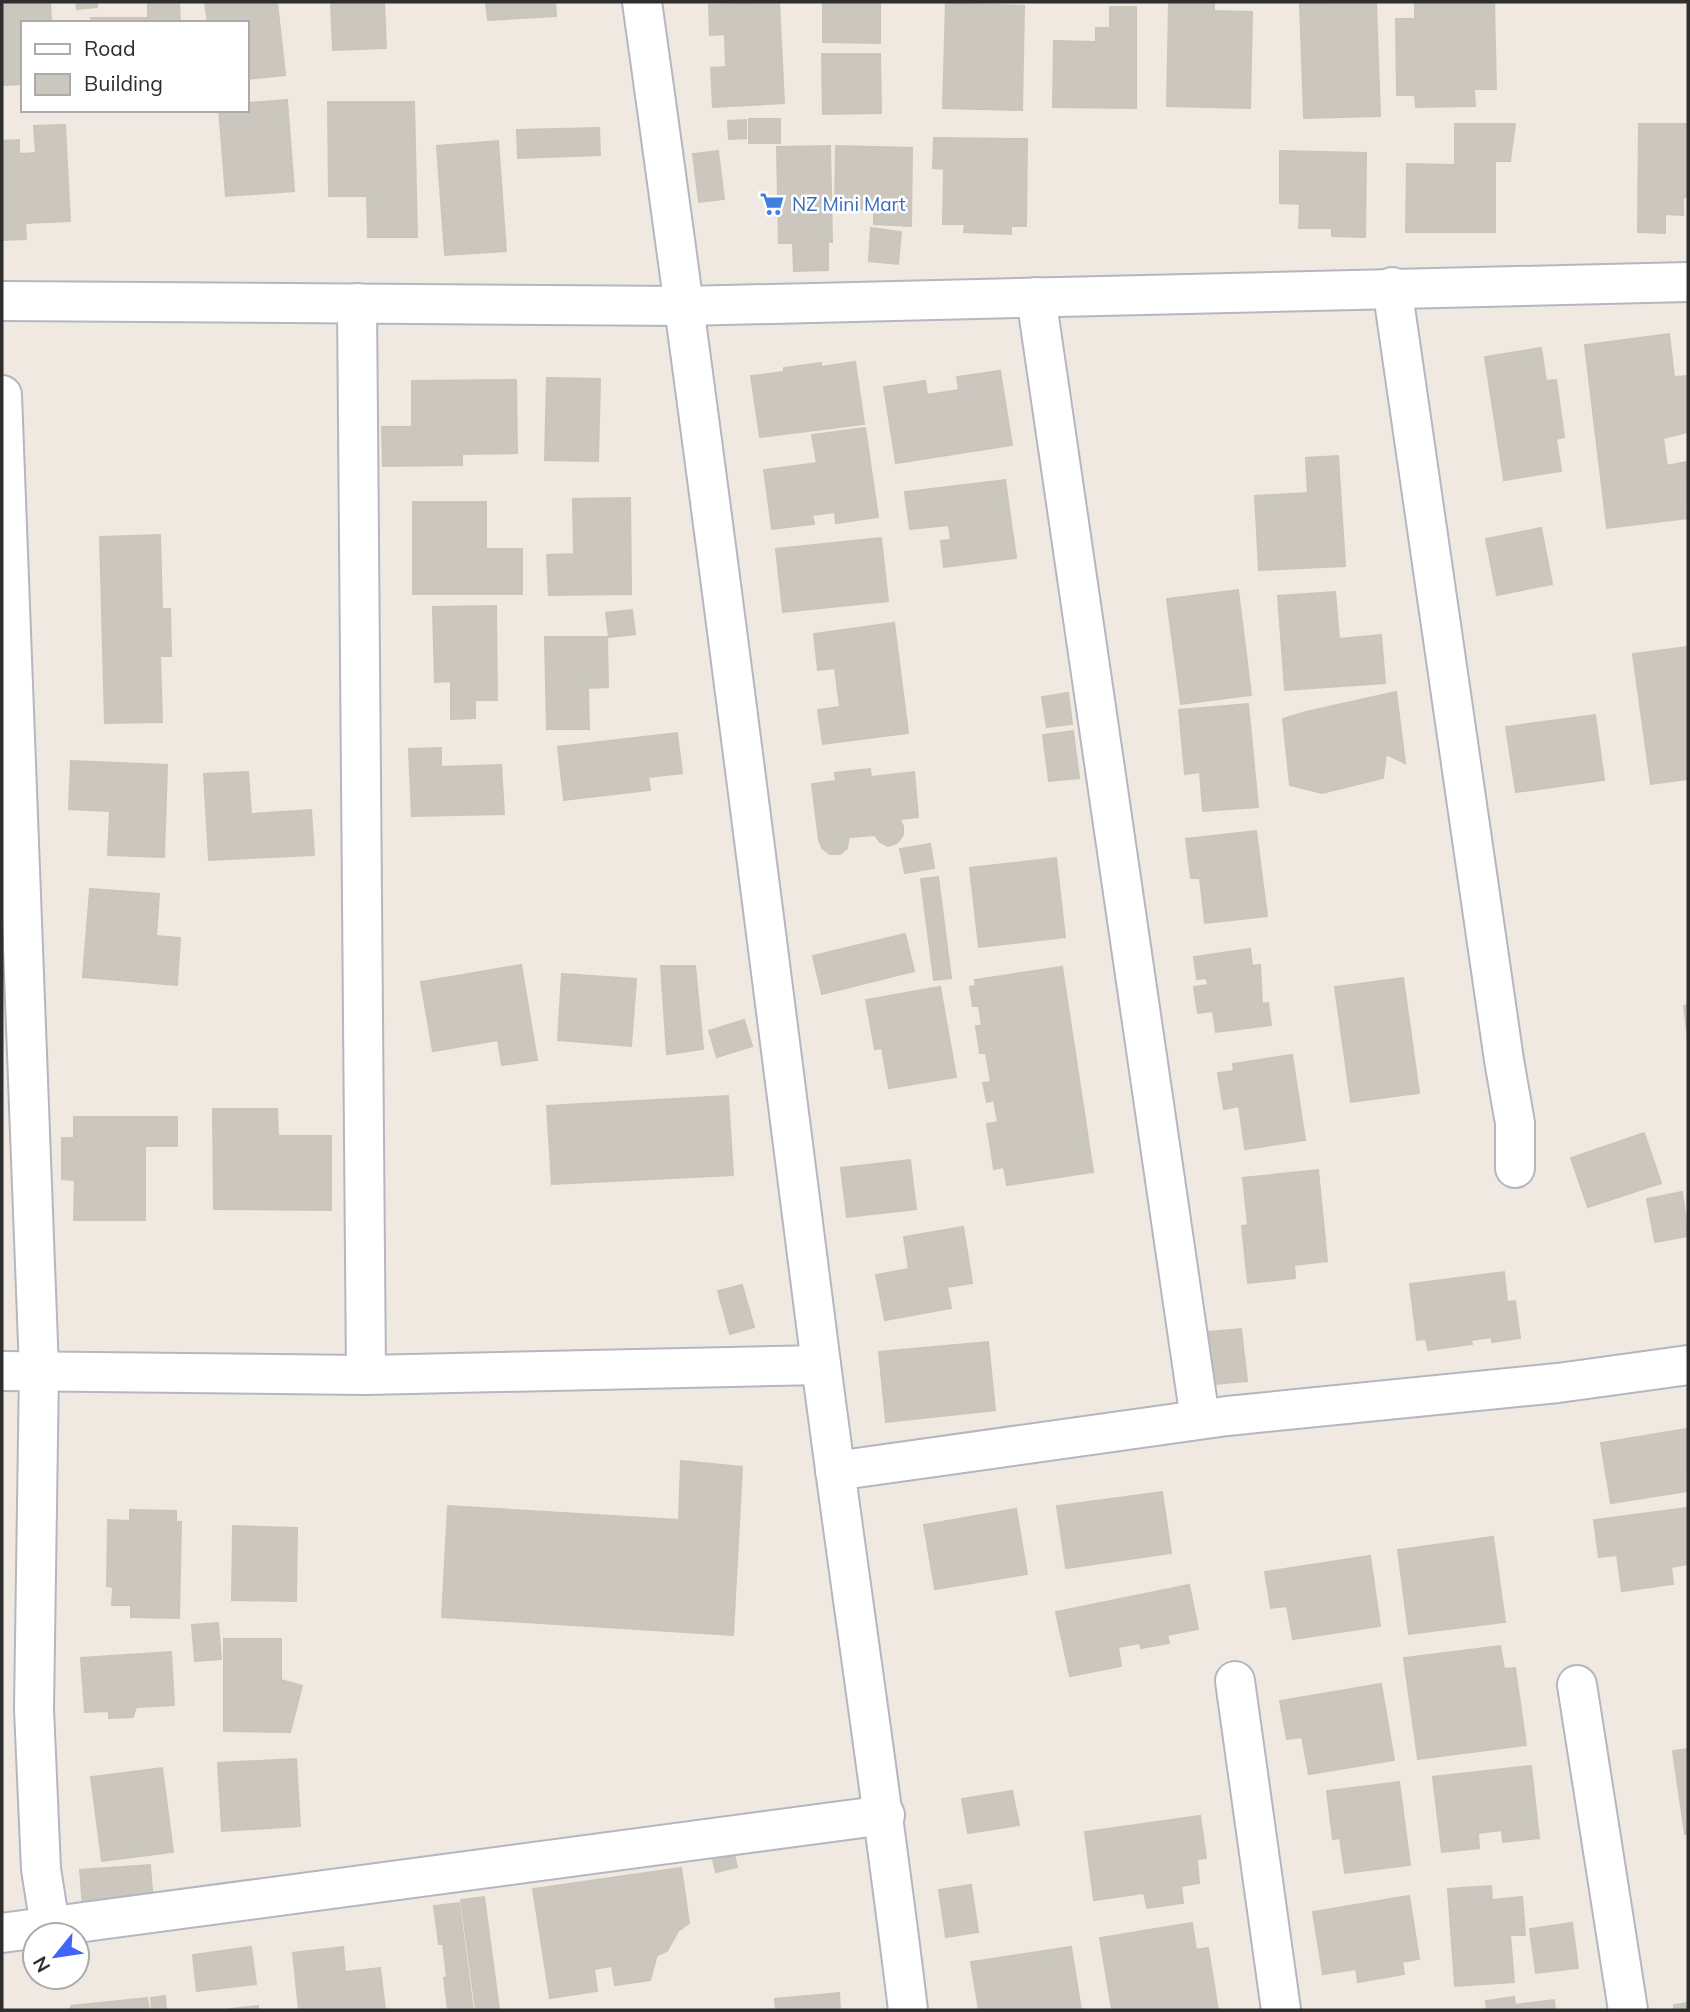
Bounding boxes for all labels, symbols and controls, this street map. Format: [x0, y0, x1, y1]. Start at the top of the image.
legend [21, 21, 248, 112]
text: Road [84, 35, 135, 61]
text: Building [84, 70, 163, 96]
supermarket icon: NZ Mini Mart [758, 190, 786, 218]
place label: NZ Mini Mart [792, 192, 906, 216]
north arrow [21, 1921, 91, 1991]
text: N [27, 1952, 55, 1977]

